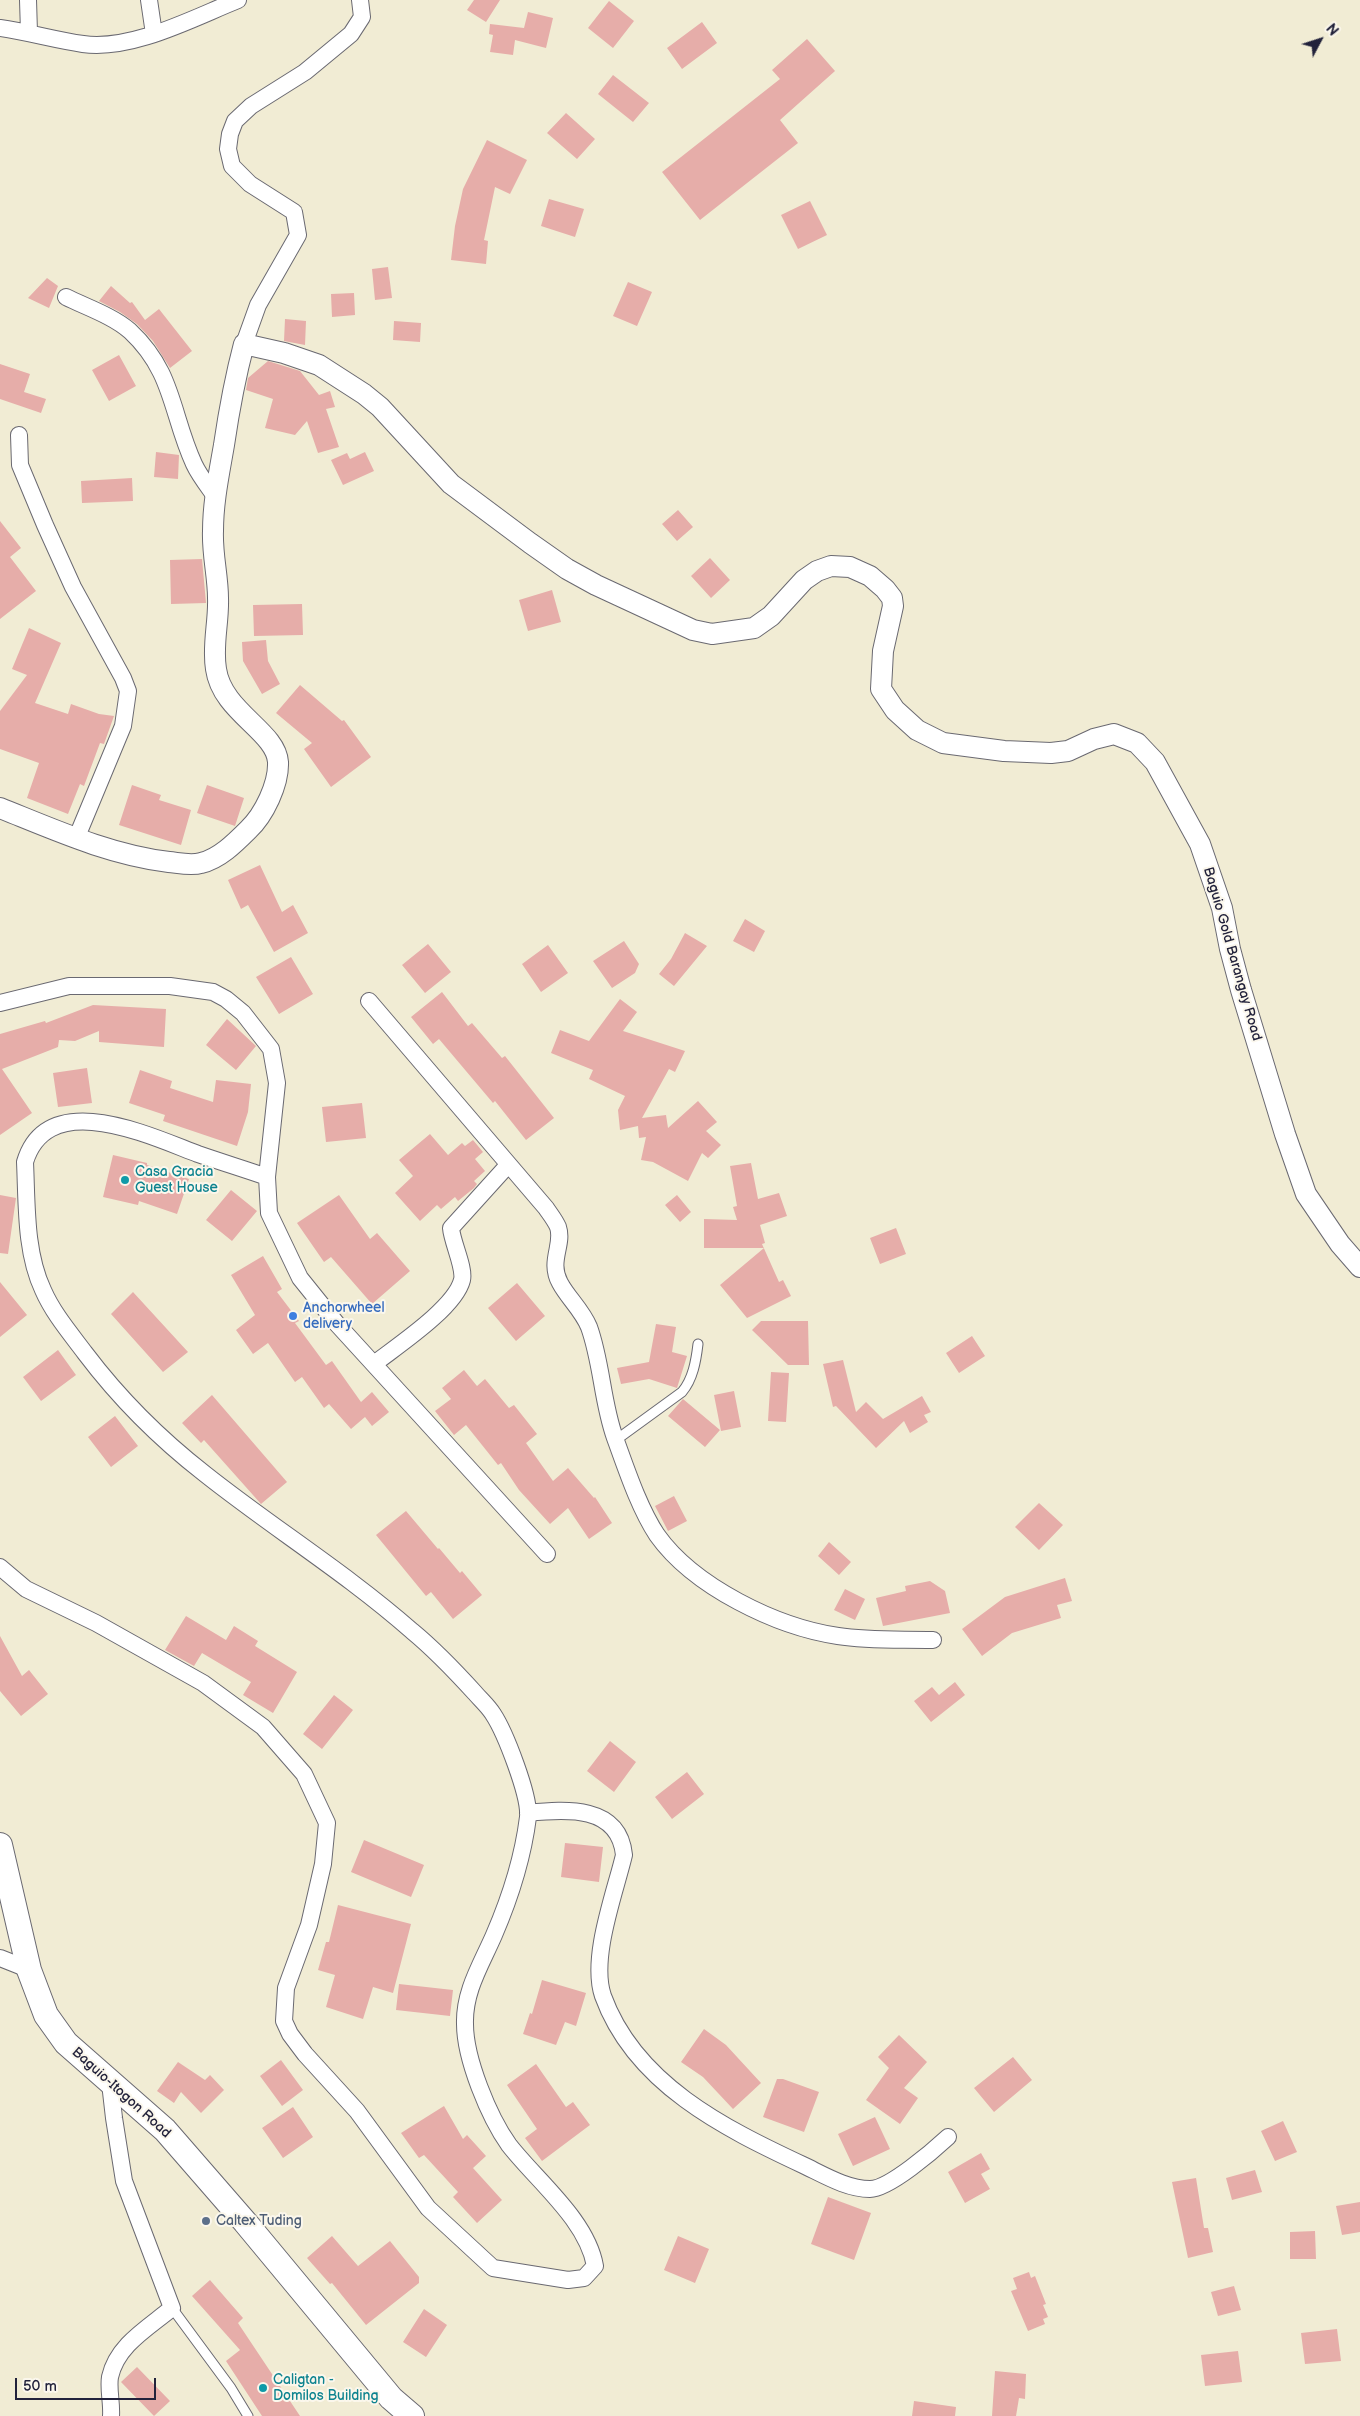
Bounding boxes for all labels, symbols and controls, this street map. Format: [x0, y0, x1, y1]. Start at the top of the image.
north arrow [1295, 15, 1345, 65]
text: N [1322, 21, 1342, 40]
street label: Baguio Gold Barangay Road [1199, 865, 1265, 1043]
place label: Casa Gracia Guest House [135, 1164, 218, 1196]
marker: Casa Gracia Guest House [119, 1174, 131, 1186]
place label: Anchorwheel delivery [303, 1300, 385, 1332]
marker: Anchorwheel delivery [287, 1310, 299, 1322]
street label: Baguio-Itogon Road [68, 2044, 174, 2142]
place label: Caltex Tuding [216, 2213, 302, 2229]
marker: Caltex Tuding [200, 2215, 212, 2227]
scale bar [18, 2368, 159, 2400]
place label: Caligtan - Domilos Building [273, 2372, 378, 2404]
text: 50 m [23, 2377, 57, 2396]
marker: Caligtan - Domilos Building [257, 2382, 269, 2394]

